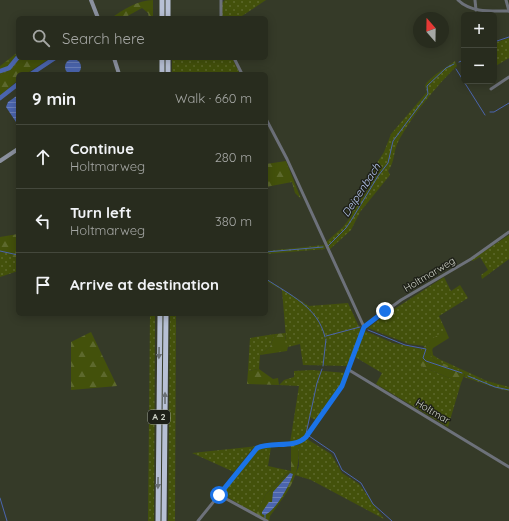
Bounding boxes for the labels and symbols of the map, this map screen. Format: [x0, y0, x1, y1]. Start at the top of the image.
north arrow [413, 12, 449, 48]
water label: Deipenbach [338, 160, 384, 219]
street label: Holtmarweg [401, 254, 457, 295]
route end [376, 302, 394, 320]
one-way arrow [156, 347, 162, 360]
one-way arrow [162, 391, 168, 404]
street label: Holtmar [413, 396, 452, 427]
road number: A 2 [148, 410, 170, 424]
one-way arrow [155, 477, 161, 490]
route start [210, 486, 228, 504]

